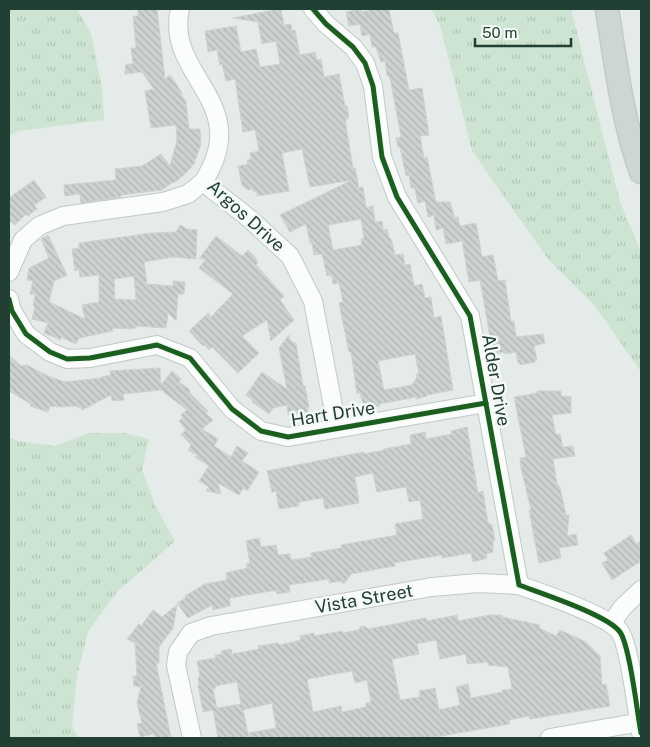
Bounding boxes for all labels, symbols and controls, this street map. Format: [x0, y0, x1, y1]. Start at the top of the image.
scale bar [475, 15, 571, 47]
text: 50 m [482, 24, 517, 41]
street label: Argos Drive [203, 175, 289, 256]
street label: Alder Drive [478, 332, 515, 428]
street label: Hart Drive [289, 396, 376, 431]
street label: Vista Street [313, 580, 415, 617]

